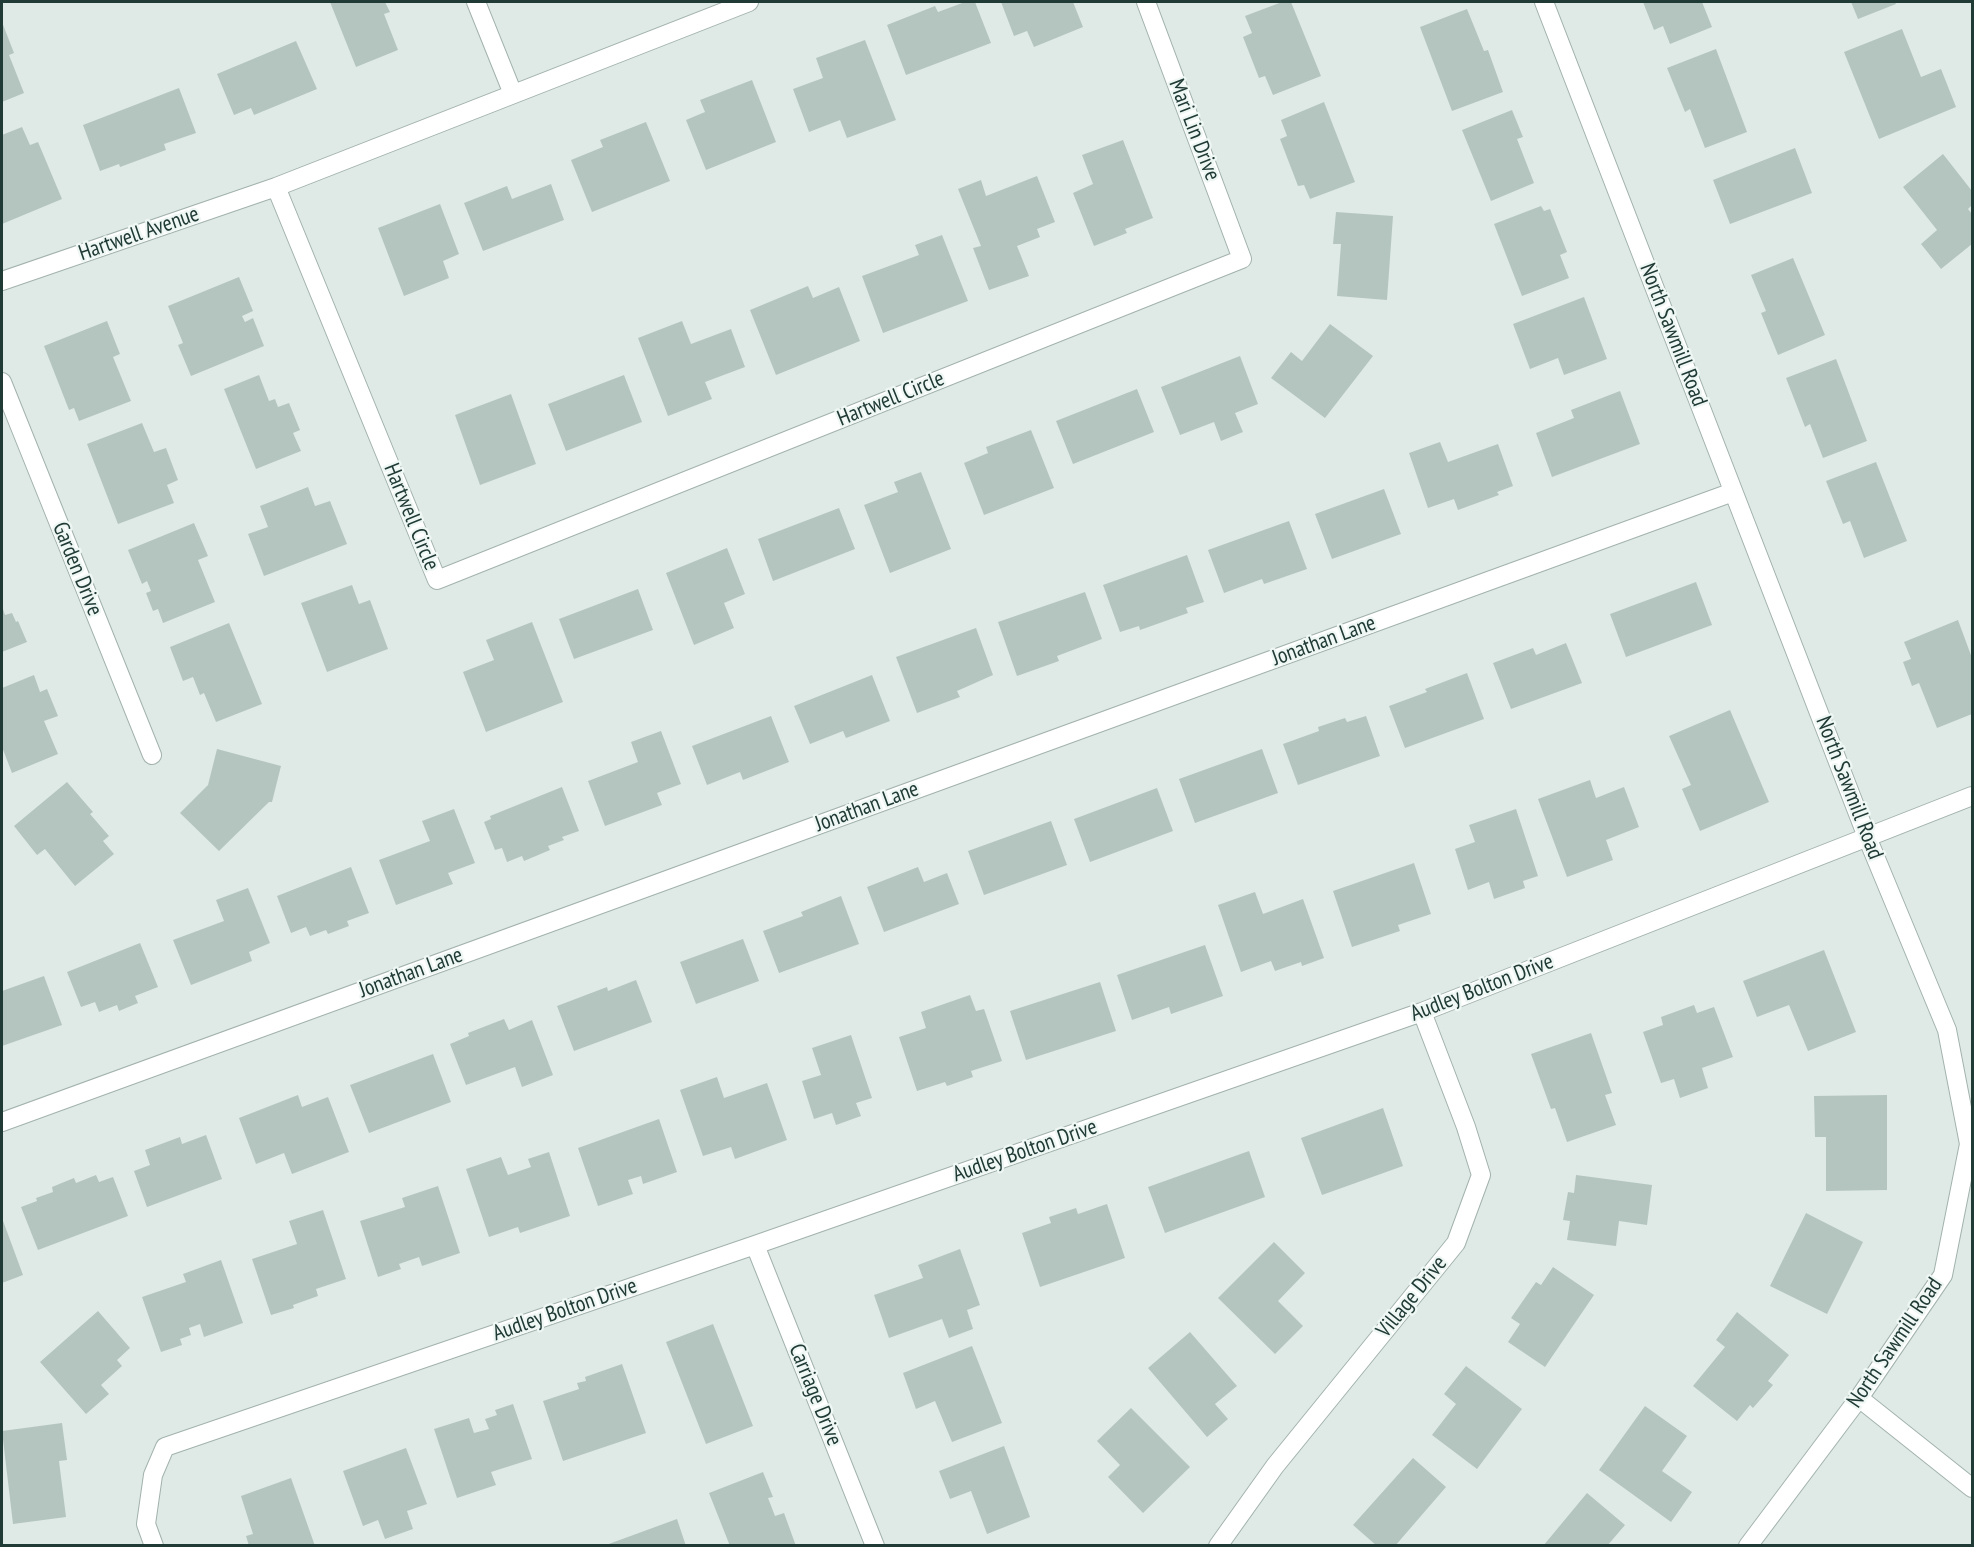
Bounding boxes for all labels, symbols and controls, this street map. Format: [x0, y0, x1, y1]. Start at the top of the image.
street label: Mari Lin Drive [1163, 76, 1225, 184]
street label: Hartwell Avenue [75, 201, 203, 267]
street label: North Sawmill Road [1634, 260, 1712, 410]
street label: Hartwell Circle [834, 366, 948, 432]
street label: Hartwell Circle [378, 460, 444, 574]
street label: Garden Drive [46, 518, 108, 620]
street label: Jonathan Lane [1269, 610, 1379, 672]
street label: North Sawmill Road [1810, 713, 1888, 863]
street label: Jonathan Lane [812, 776, 922, 838]
street label: Jonathan Lane [356, 942, 466, 1004]
street label: Audley Bolton Drive [1407, 949, 1557, 1027]
street label: Audley Bolton Drive [949, 1114, 1101, 1188]
street label: Village Drive [1371, 1251, 1453, 1343]
street label: Audley Bolton Drive [489, 1273, 641, 1347]
street label: North Sawmill Road [1842, 1273, 1948, 1413]
street label: Carriage Drive [783, 1340, 847, 1450]

